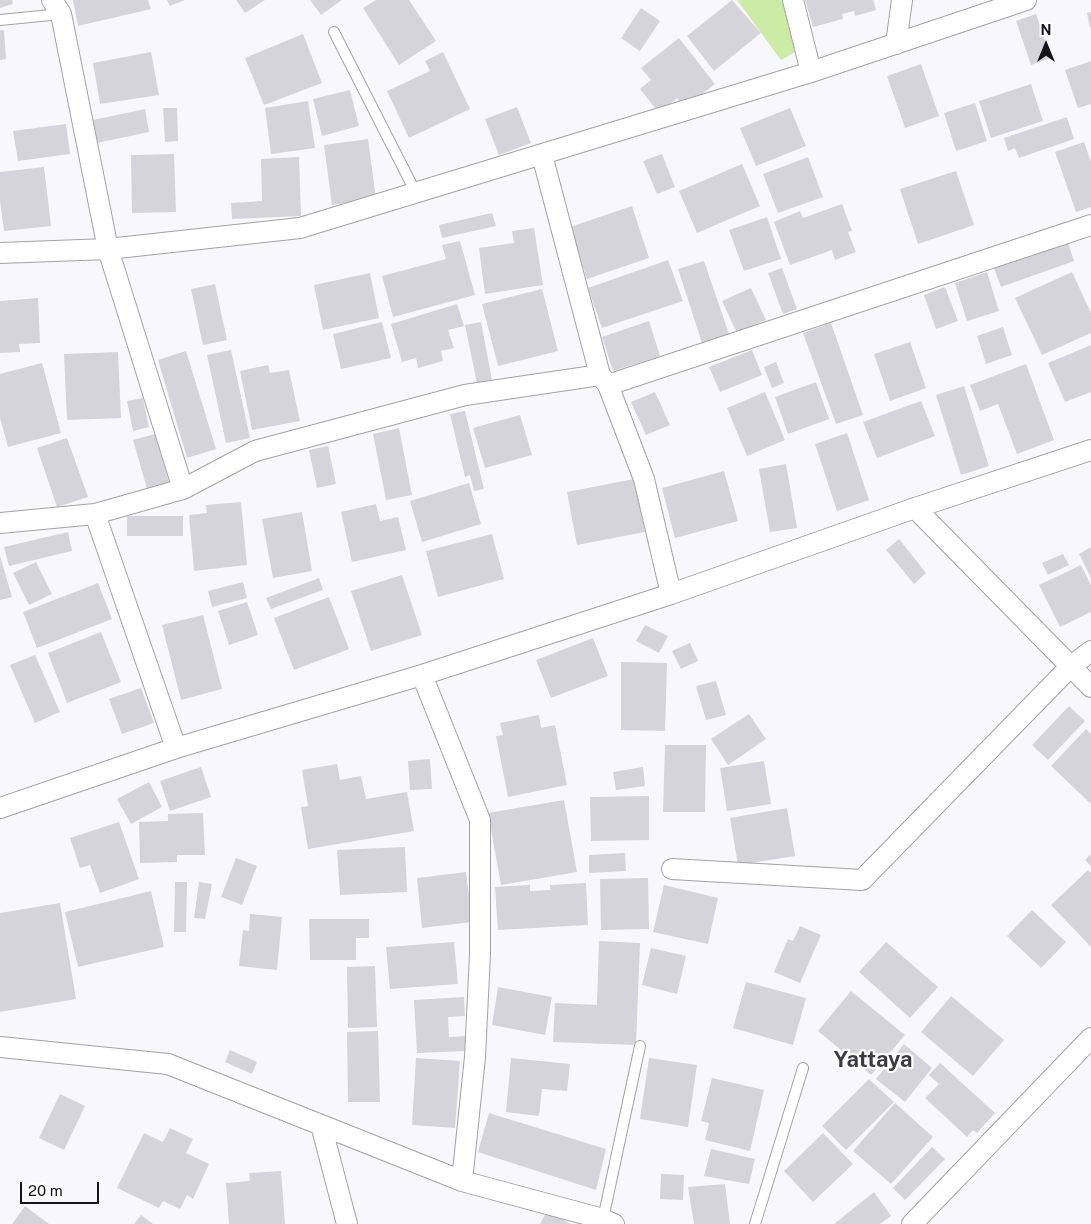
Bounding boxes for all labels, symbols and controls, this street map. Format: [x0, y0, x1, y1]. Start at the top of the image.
north arrow [1021, 20, 1071, 70]
text: N [1041, 22, 1051, 38]
district label: Yattaya [833, 1047, 913, 1073]
scale bar [22, 1172, 101, 1204]
text: 20 m [28, 1182, 63, 1199]

